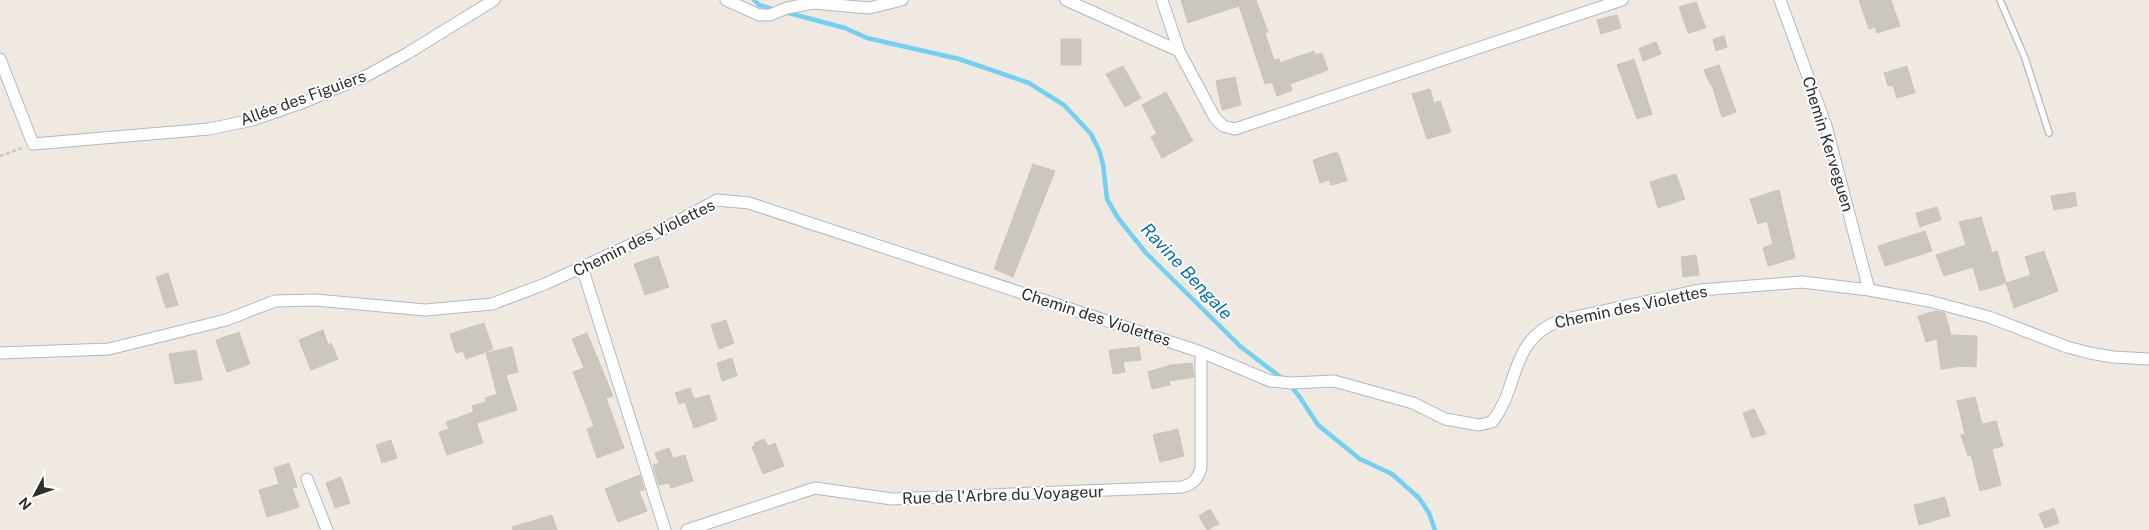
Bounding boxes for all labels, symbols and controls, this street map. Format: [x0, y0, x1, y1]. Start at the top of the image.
street label: Allée des Figuiers [238, 66, 368, 130]
street label: Chemin Kerveguen [1798, 74, 1858, 214]
street label: Chemin des Violettes [570, 195, 718, 281]
water label: Ravine Bengale [1137, 218, 1237, 324]
street label: Chemin des Violettes [1553, 282, 1709, 332]
street label: Chemin des Violettes [1019, 284, 1173, 350]
north arrow [10, 470, 60, 520]
street label: Rue de l'Arbre du Voyageur [902, 482, 1104, 508]
text: N [16, 494, 35, 513]

